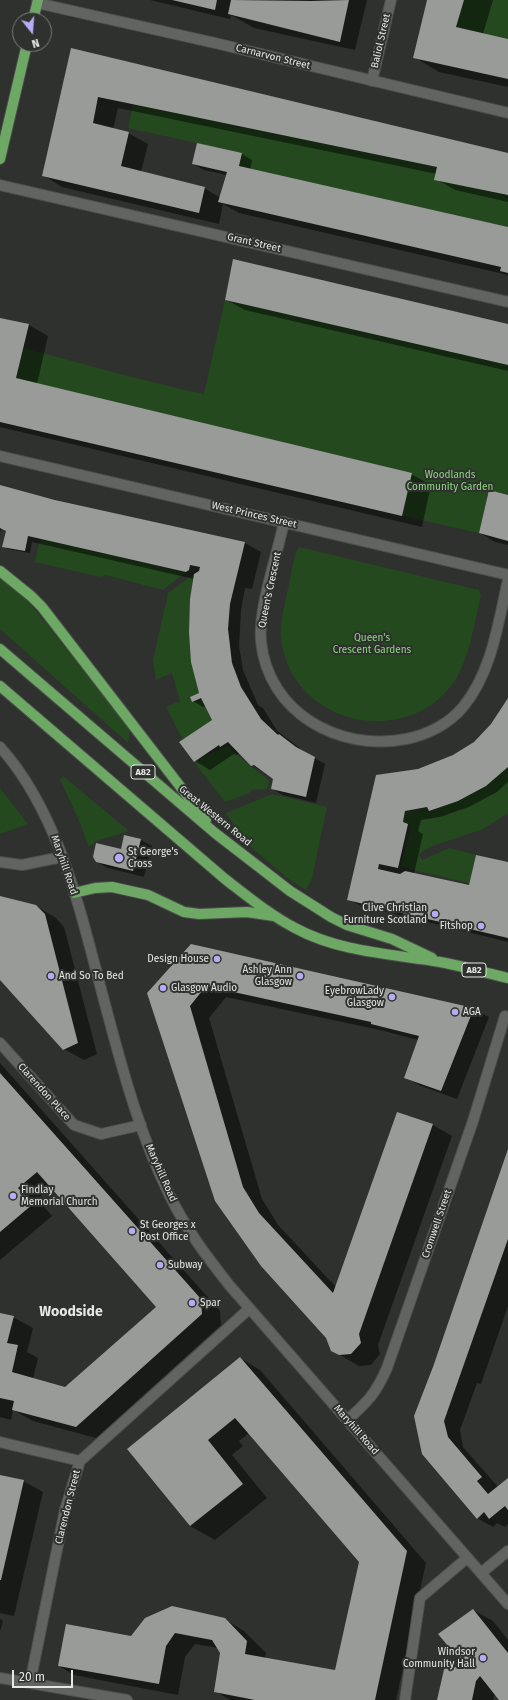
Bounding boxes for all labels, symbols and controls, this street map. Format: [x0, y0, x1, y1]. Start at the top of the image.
north arrow [12, 12, 52, 52]
street label: Baliol Street [369, 13, 393, 69]
text: N [30, 36, 41, 50]
street label: Carnarvon Street [235, 42, 311, 72]
street label: Grant Street [226, 231, 282, 255]
park label: Woodlands Community Garden [407, 469, 493, 492]
street label: West Princes Street [210, 499, 298, 531]
street label: Queen's Crescent [256, 551, 284, 629]
park label: Queen's Crescent Gardens [333, 632, 411, 656]
road number: A82 [131, 765, 155, 779]
street label: Great Western Road [176, 783, 254, 849]
street label: Maryhill Road [48, 834, 80, 896]
place label: St George's Cross [128, 846, 178, 870]
marker: St George's Cross [113, 852, 125, 864]
place label: Clive Christian Furniture Scotland [343, 902, 427, 926]
marker: Clive Christian Furniture Scotland [430, 909, 440, 919]
place label: Fitshop [440, 920, 473, 932]
marker: Fitshop [476, 921, 486, 931]
place label: Design House [147, 953, 209, 965]
marker: Design House [212, 954, 222, 964]
road number: A82 [462, 963, 486, 977]
place label: Ashley Ann Glasgow [242, 964, 292, 988]
place label: And So To Bed [59, 970, 124, 982]
marker: And So To Bed [46, 971, 56, 981]
marker: Ashley Ann Glasgow [295, 971, 305, 981]
place label: Glasgow Audio [171, 982, 237, 994]
marker: Glasgow Audio [158, 983, 168, 993]
place label: EyebrowLady Glasgow [325, 985, 384, 1008]
marker: EyebrowLady Glasgow [387, 992, 397, 1002]
place label: AGA [463, 1006, 481, 1018]
marker: AGA [450, 1007, 460, 1017]
street label: Clarendon Place [15, 1061, 73, 1123]
street label: Maryhill Road [143, 1142, 179, 1204]
place label: Findlay Memorial Church [21, 1184, 98, 1208]
street label: Cromwell Street [420, 1188, 454, 1260]
marker: Findlay Memorial Church [8, 1191, 18, 1201]
place label: St Georges x Post Office [140, 1219, 196, 1242]
marker: St Georges x Post Office [127, 1226, 137, 1236]
place label: Subway [168, 1259, 202, 1271]
marker: Subway [155, 1260, 165, 1270]
place label: Spar [200, 1297, 221, 1309]
marker: Spar [187, 1298, 197, 1308]
district label: Woodside [39, 1304, 103, 1320]
street label: Maryhill Road [331, 1403, 381, 1457]
street label: Clarendon Street [53, 1469, 83, 1545]
place label: Windsor Community Hall [403, 1646, 475, 1670]
marker: Windsor Community Hall [478, 1653, 488, 1663]
scale bar [14, 1662, 75, 1688]
text: 20 m [19, 1670, 45, 1684]

